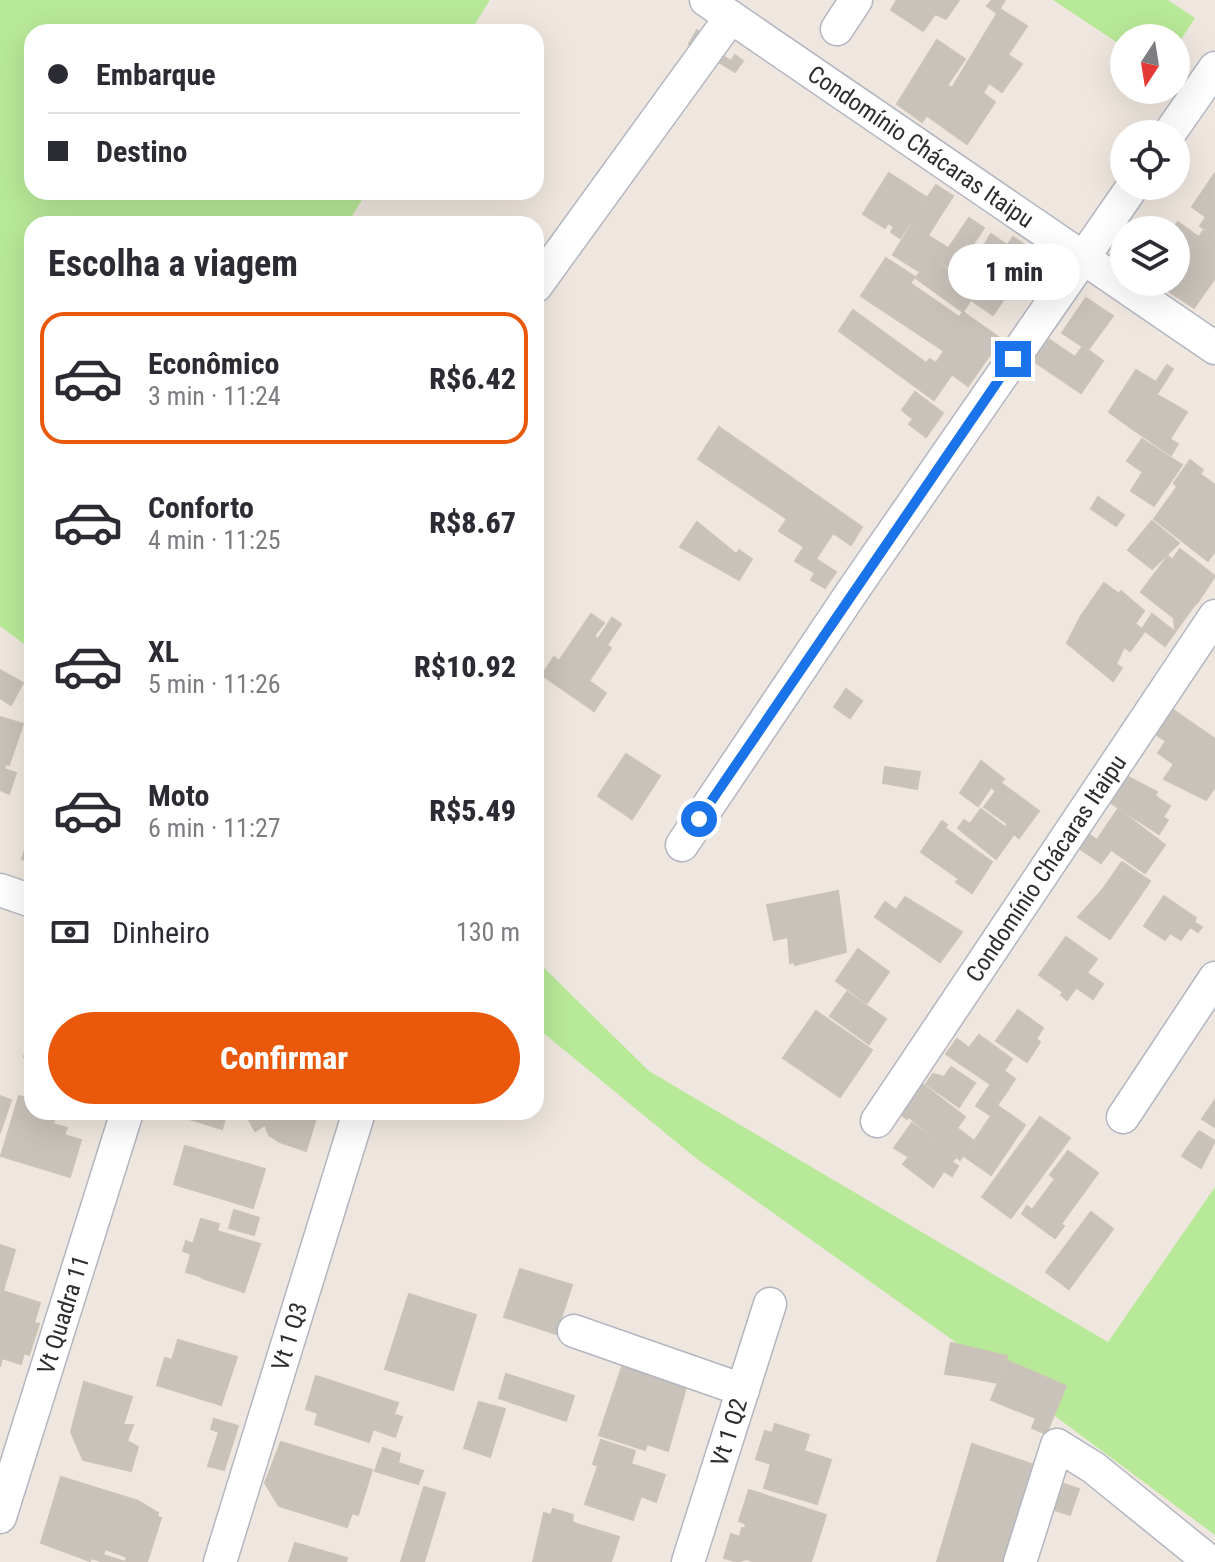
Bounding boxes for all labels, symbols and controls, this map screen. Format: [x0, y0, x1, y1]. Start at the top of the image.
north arrow [1110, 24, 1190, 104]
map controls [1110, 24, 1190, 296]
text: Embarque [96, 57, 216, 92]
street label: Condomínio Chácaras Itaipu [802, 60, 1039, 234]
button: locate [1110, 120, 1190, 200]
text: Destino [96, 134, 187, 169]
button: layers [1110, 216, 1190, 296]
text: Escolha a viagem [48, 243, 298, 285]
callout: 1 min [947, 243, 1079, 299]
text: 1 min [985, 257, 1043, 287]
route end [995, 341, 1031, 377]
icon: car [52, 342, 124, 414]
text: Econômico [148, 346, 279, 381]
text: R$6.42 [429, 361, 516, 396]
text: 3 min · 11:24 [148, 381, 281, 411]
icon: car [52, 486, 124, 558]
text: Conforto [148, 490, 254, 525]
text: R$8.67 [429, 505, 516, 540]
text: 4 min · 11:25 [148, 525, 281, 555]
icon: car [52, 630, 124, 702]
text: XL [148, 634, 179, 669]
text: R$10.92 [414, 649, 516, 684]
text: 5 min · 11:26 [148, 669, 281, 699]
street label: Condomínio Chácaras Itaipu [960, 749, 1132, 987]
icon: car [52, 774, 124, 846]
text: Moto [148, 778, 209, 813]
text: R$5.49 [429, 793, 516, 828]
route start [681, 801, 717, 837]
text: 6 min · 11:27 [148, 813, 281, 843]
icon: cash [48, 910, 92, 954]
text: Dinheiro [112, 915, 210, 950]
text: 130 m [456, 917, 520, 947]
button: Confirmar [48, 1012, 520, 1104]
street label: Vt Quadra 11 [32, 1252, 95, 1378]
street label: Vt 1 Q3 [266, 1299, 313, 1374]
street label: Vt 1 Q2 [705, 1395, 753, 1470]

